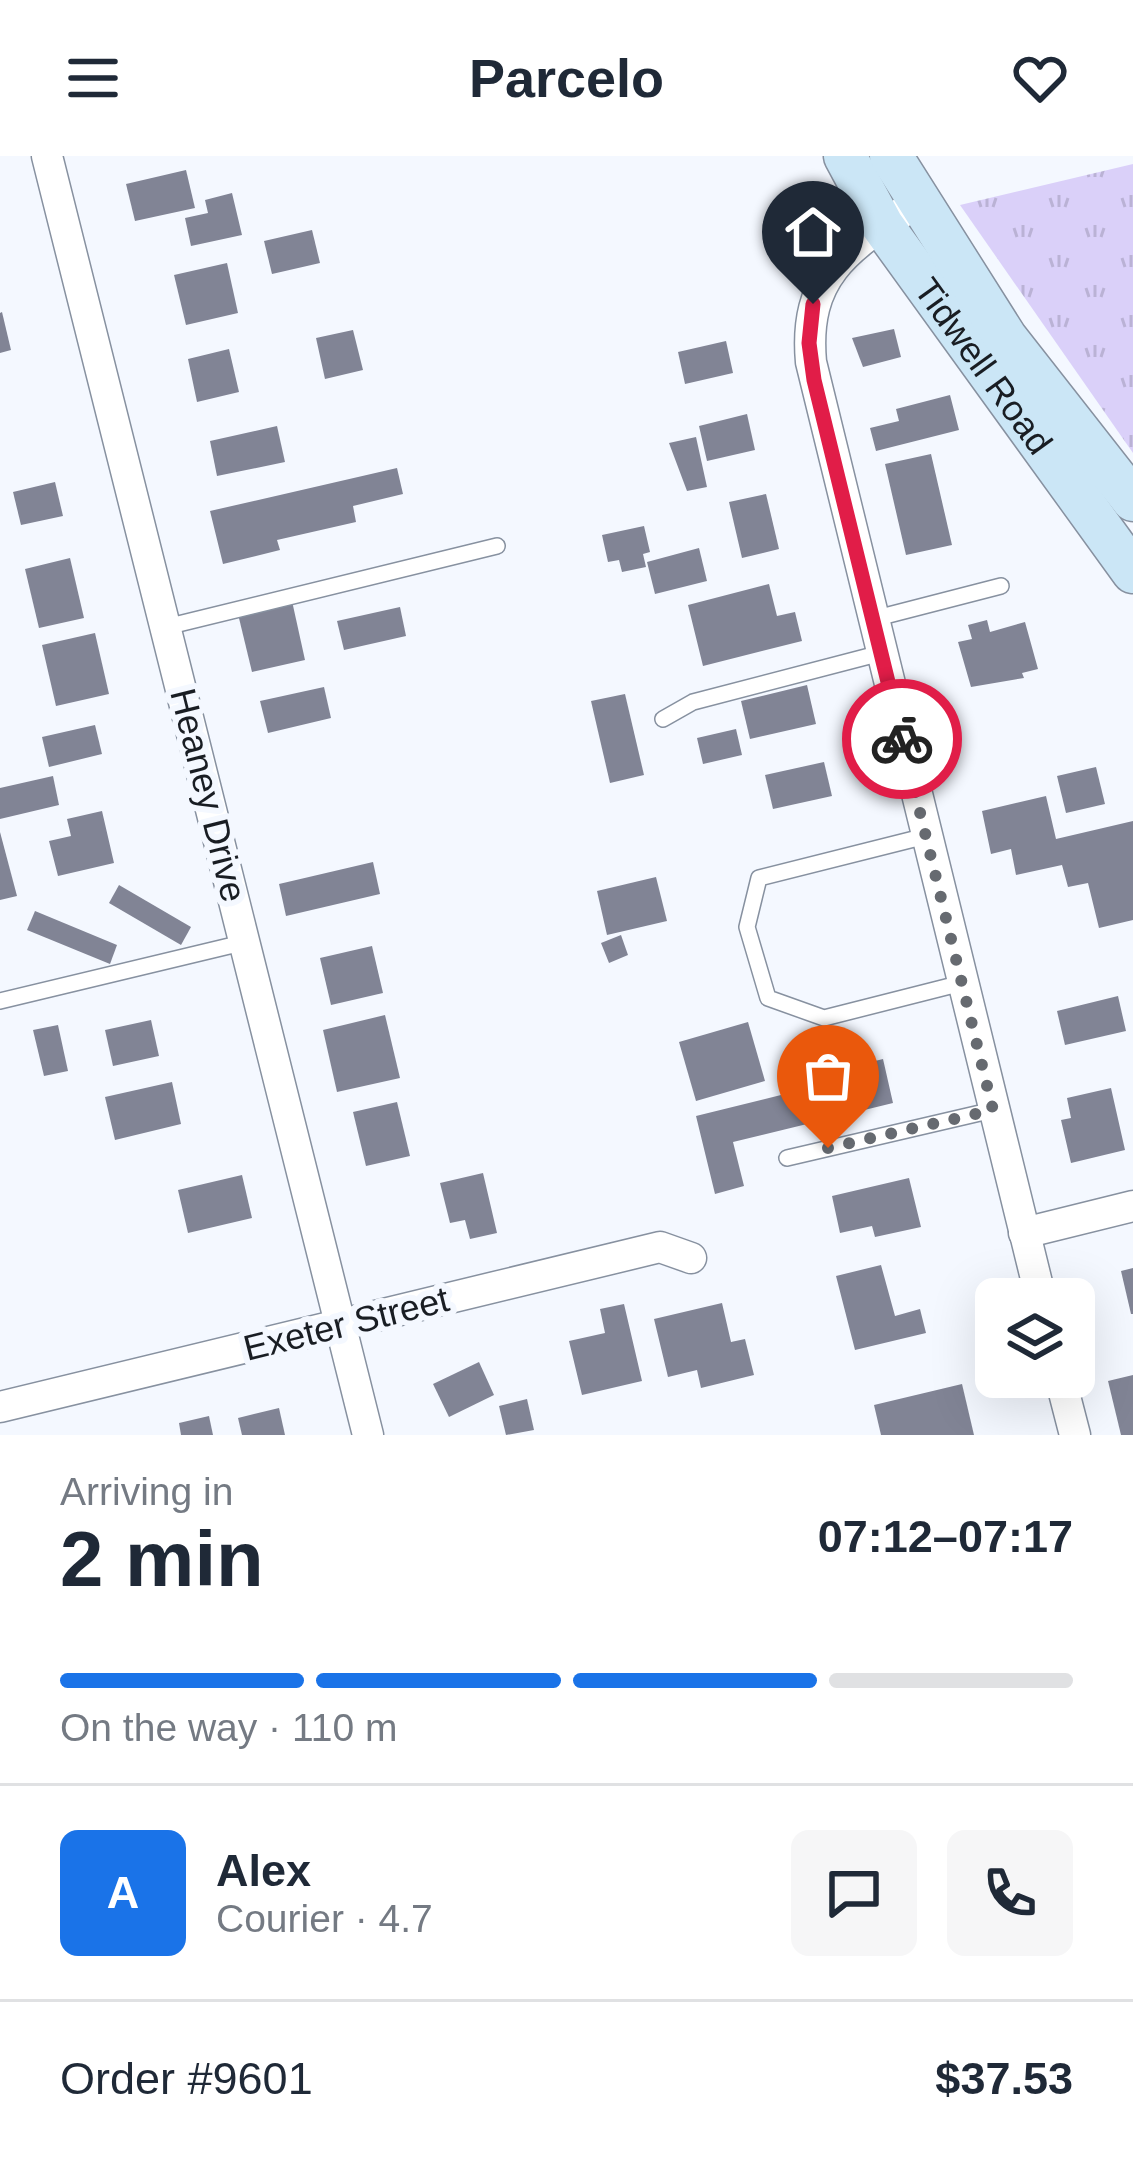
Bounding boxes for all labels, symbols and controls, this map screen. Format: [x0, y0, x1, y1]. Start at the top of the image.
icon: menu [60, 45, 126, 111]
icon: heart [1007, 45, 1073, 111]
text: Parcelo [469, 48, 664, 108]
pin [762, 181, 864, 304]
icon: home [780, 199, 846, 265]
street label: Tidwell Road [906, 270, 1061, 462]
courier [842, 679, 962, 799]
street label: Heaney Drive [162, 684, 255, 906]
icon: bike [869, 706, 935, 772]
pin [777, 1025, 879, 1148]
icon: bag [795, 1043, 861, 1109]
street label: Exeter Street [239, 1278, 453, 1369]
map controls [975, 1278, 1095, 1398]
button: layers [975, 1278, 1095, 1398]
text: Arriving in [60, 1470, 233, 1513]
text: 07:12–07:17 [818, 1511, 1073, 1562]
text: 2 min [60, 1515, 264, 1603]
text: On the way · 110 m [60, 1706, 397, 1749]
button: chat [791, 1830, 917, 1956]
button: phone [947, 1830, 1073, 1956]
text: Alex [216, 1845, 311, 1896]
text: A [107, 1867, 139, 1918]
text: Courier · 4.7 [216, 1897, 433, 1940]
text: Order #9601 [60, 2053, 313, 2104]
text: $37.53 [935, 2053, 1073, 2104]

